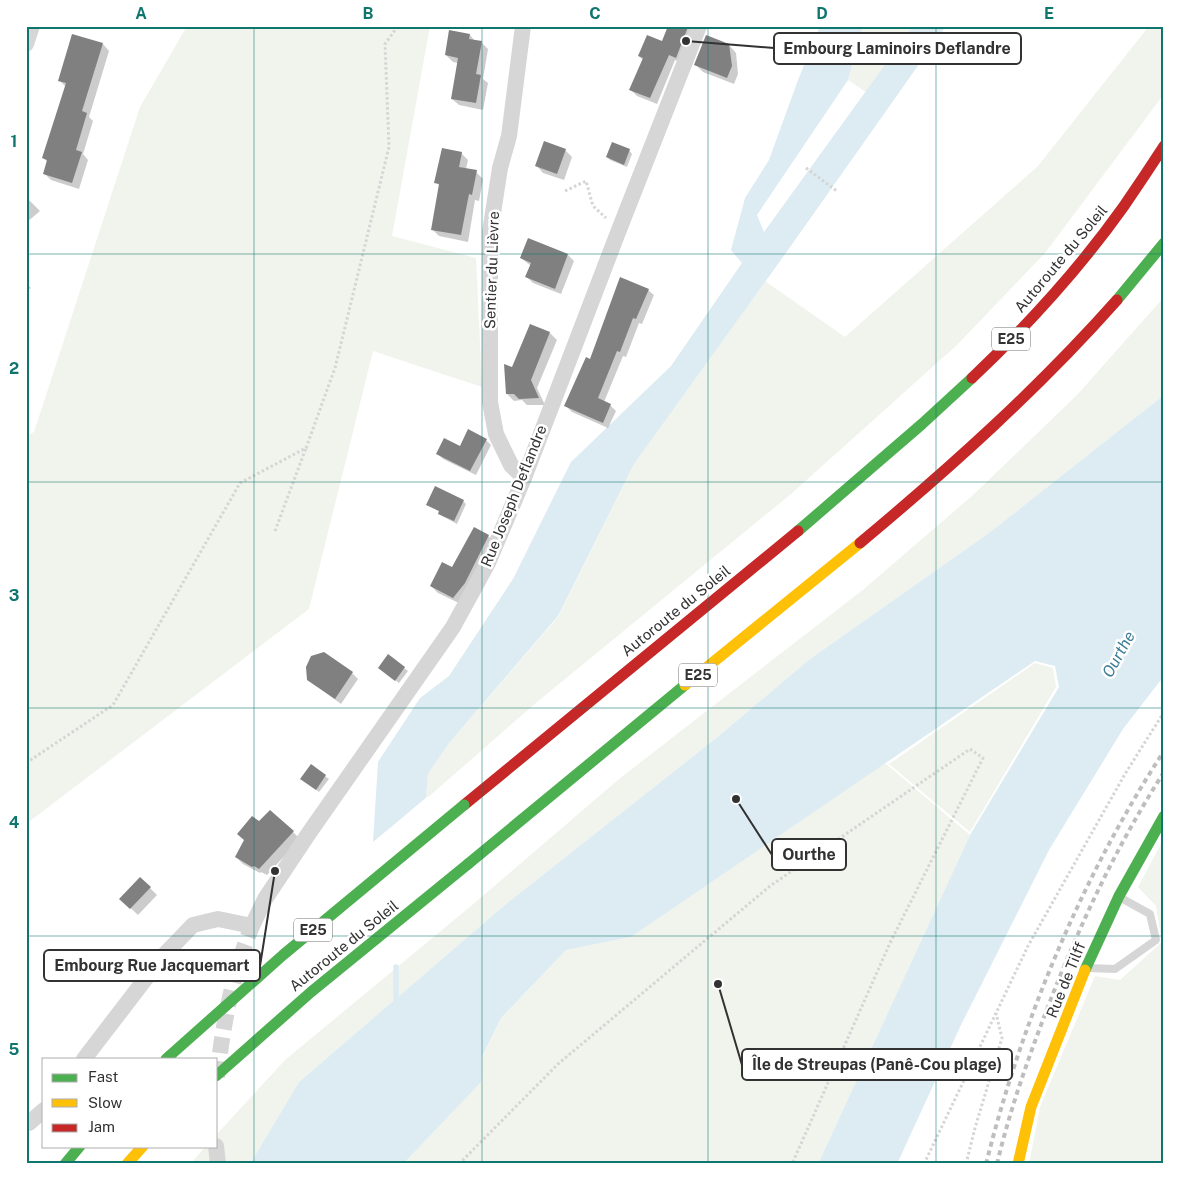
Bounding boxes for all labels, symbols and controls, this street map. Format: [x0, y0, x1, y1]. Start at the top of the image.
text: A [135, 4, 147, 23]
text: B [363, 4, 374, 23]
text: C [589, 4, 601, 23]
text: D [816, 4, 828, 23]
text: E [1044, 4, 1054, 23]
callout: Embourg Laminoirs Deflandre [774, 33, 1021, 64]
text: Embourg Laminoirs Deflandre [783, 39, 1011, 58]
text: 1 [11, 132, 17, 151]
street label: Autoroute du Soleil [1011, 202, 1110, 316]
street label: Sentier du Lièvre [481, 211, 502, 329]
road number: E25 [992, 328, 1030, 350]
text: 2 [9, 359, 19, 378]
street label: Rue Joseph Deflandre [477, 422, 550, 569]
street label: Autoroute du Soleil [618, 562, 733, 660]
text: 3 [9, 586, 19, 605]
water label: Ourthe [1098, 628, 1139, 681]
road number: E25 [679, 664, 717, 686]
text: 4 [9, 813, 20, 832]
callout: Ourthe [772, 839, 846, 870]
text: Ourthe [782, 845, 836, 864]
street label: Autoroute du Soleil [286, 897, 401, 995]
road number: E25 [294, 918, 332, 942]
street label: Rue de Tilff [1043, 939, 1088, 1020]
callout: Embourg Rue Jacquemart [44, 950, 260, 981]
text: Embourg Rue Jacquemart [54, 956, 250, 975]
text: 5 [9, 1040, 20, 1059]
callout: Île de Streupas (Panê-Cou plage) [742, 1049, 1012, 1080]
text: Île de Streupas (Panê-Cou plage) [751, 1054, 1002, 1074]
legend [42, 1058, 218, 1148]
text: Fast [88, 1068, 118, 1085]
text: Slow [88, 1094, 123, 1111]
text: Jam [88, 1118, 115, 1135]

